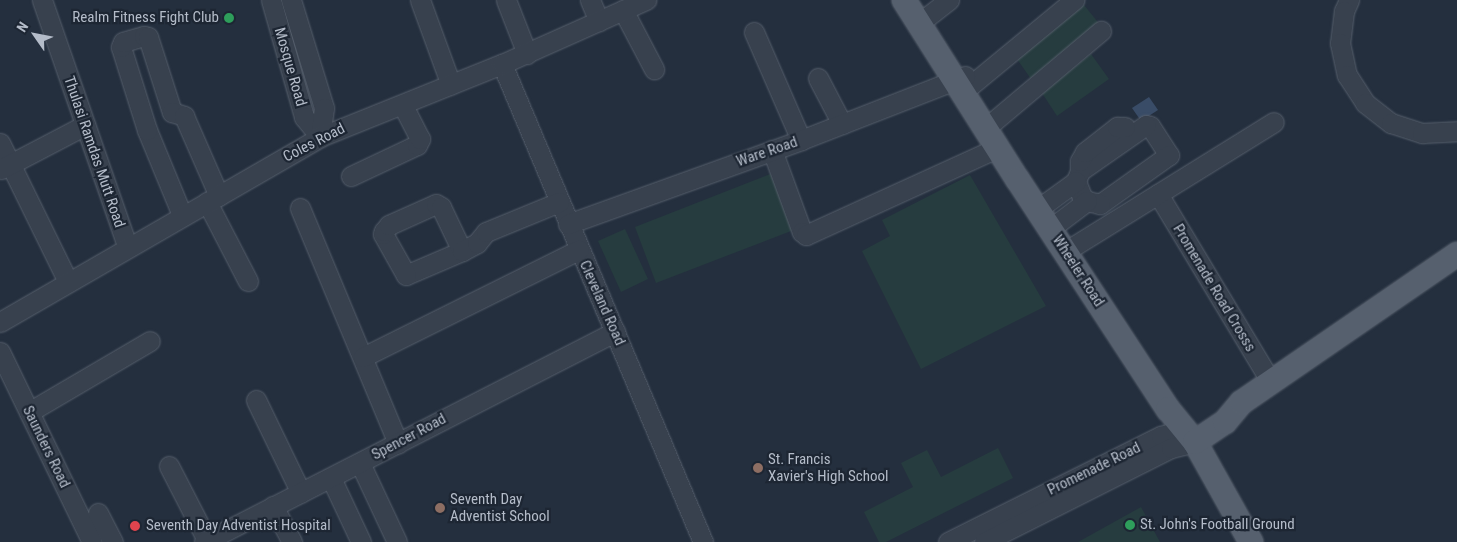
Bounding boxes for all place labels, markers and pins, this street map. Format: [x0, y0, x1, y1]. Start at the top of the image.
place label: Realm Fitness Fight Club [72, 9, 219, 27]
marker: Realm Fitness Fight Club [223, 12, 235, 24]
place label: St. Francis Xavier's High School [768, 450, 889, 485]
marker: St. Francis Xavier's High School [752, 462, 764, 474]
place label: Seventh Day Adventist School [450, 490, 550, 525]
marker: Seventh Day Adventist School [434, 502, 446, 514]
place label: St. John's Football Ground [1140, 516, 1295, 534]
place label: Seventh Day Adventist Hospital [146, 517, 331, 535]
marker: Seventh Day Adventist Hospital [128, 519, 142, 533]
marker: St. John's Football Ground [1124, 519, 1136, 531]

